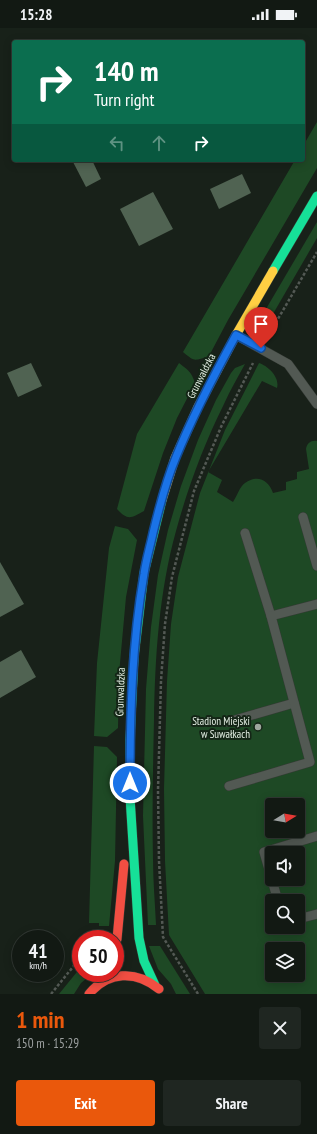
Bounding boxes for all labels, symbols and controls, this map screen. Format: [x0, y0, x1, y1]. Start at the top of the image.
text: 15:28 [20, 5, 52, 24]
text: 140 m [94, 52, 158, 89]
icon: right [28, 56, 80, 108]
text: Turn right [94, 88, 154, 111]
icon: left [106, 132, 128, 154]
icon: ahead [148, 132, 170, 154]
icon: right [190, 132, 212, 154]
pin [244, 307, 278, 348]
icon: arrive [250, 313, 272, 335]
street label: Grunwaldzka [184, 351, 218, 401]
street label: Grunwaldzka [112, 667, 128, 717]
place label: Stadion Miejski w Suwałkach [192, 714, 250, 741]
marker: Stadion Miejski w Suwałkach [253, 722, 263, 732]
position arrow [109, 762, 151, 804]
north arrow [265, 798, 305, 838]
map controls [265, 798, 305, 982]
button: sound [265, 846, 305, 886]
button: search [265, 894, 305, 934]
speed limit sign: 50 [72, 930, 124, 982]
text: 41 [28, 938, 48, 964]
button: layers [265, 942, 305, 982]
text: km/h [29, 959, 47, 972]
text: 1 min [16, 1004, 64, 1035]
button: close [259, 1007, 301, 1049]
text: 150 m · 15:29 [16, 1035, 79, 1052]
button: Exit [16, 1080, 155, 1126]
button: Share [163, 1080, 301, 1126]

